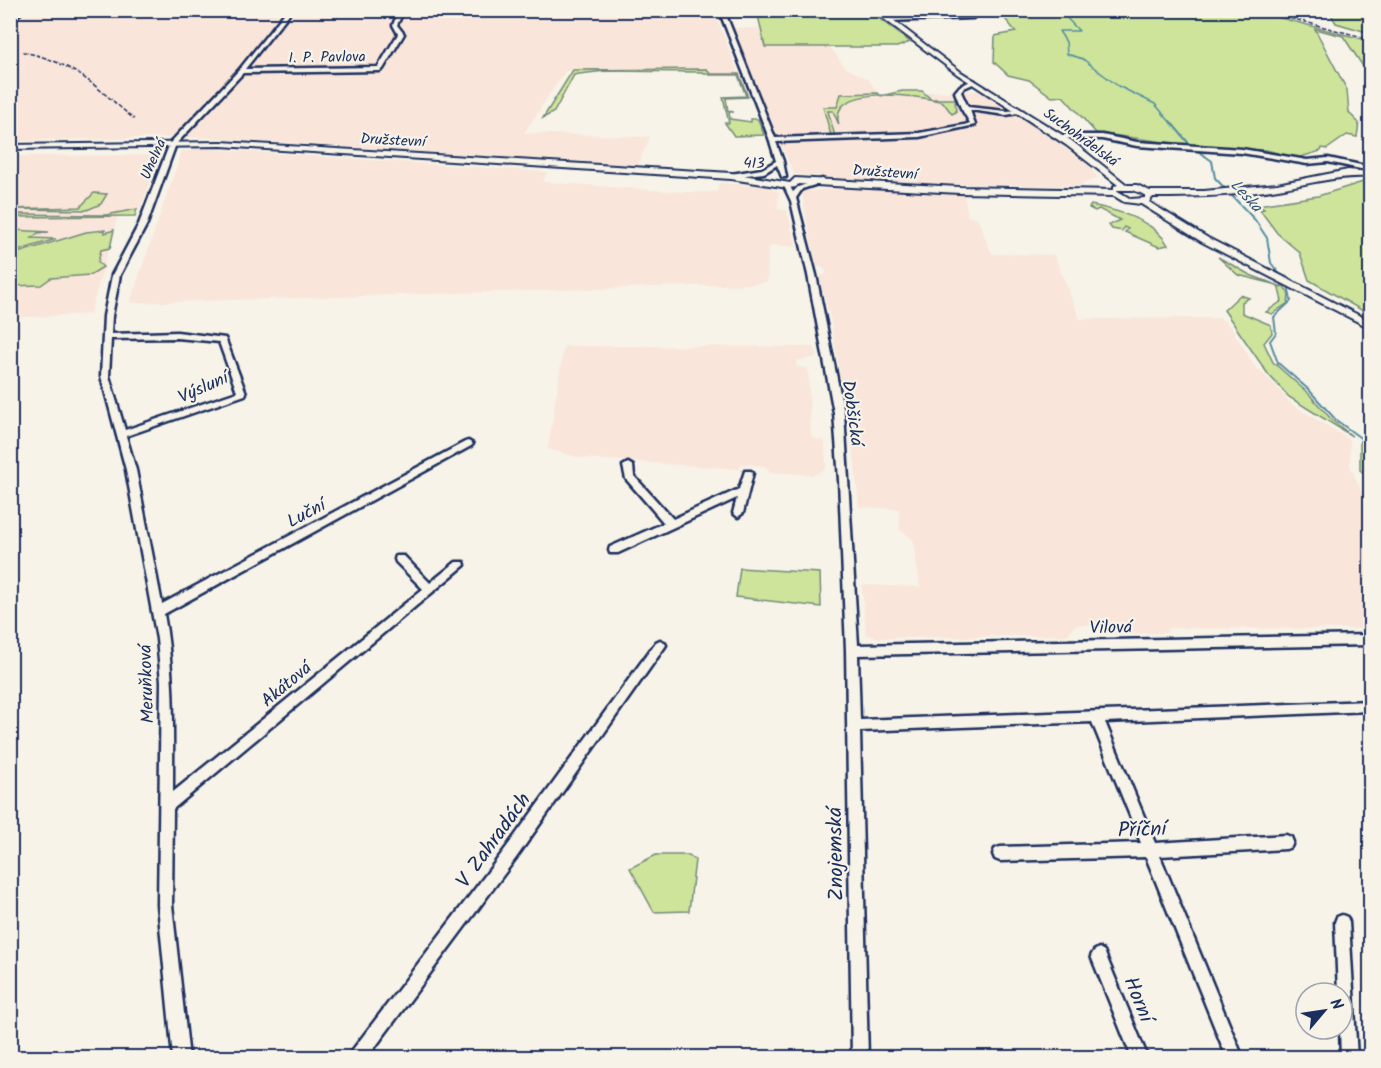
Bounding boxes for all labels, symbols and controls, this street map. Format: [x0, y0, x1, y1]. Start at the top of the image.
street label: I. P. Pavlova [288, 45, 366, 71]
street label: Suchohrdelská [1038, 102, 1125, 175]
street label: Družstevní [360, 127, 429, 155]
street label: Uhelná [134, 133, 174, 184]
street label: 413 [743, 152, 765, 176]
street label: Družstevní [852, 159, 921, 187]
water label: Leska [1224, 174, 1269, 219]
street label: Výsluní [174, 363, 236, 412]
street label: Dobšická [833, 378, 871, 449]
street label: Luční [282, 491, 334, 537]
street label: Vilová [1090, 614, 1134, 643]
street label: Meruňková [132, 642, 163, 724]
street label: Akátová [255, 654, 320, 715]
street label: V Zahradách [448, 786, 540, 896]
street label: Znojemská [819, 805, 854, 901]
street label: Příční [1117, 813, 1170, 848]
street label: Horní [1114, 972, 1163, 1030]
north arrow [1294, 981, 1354, 1041]
text: N [1322, 994, 1349, 1015]

